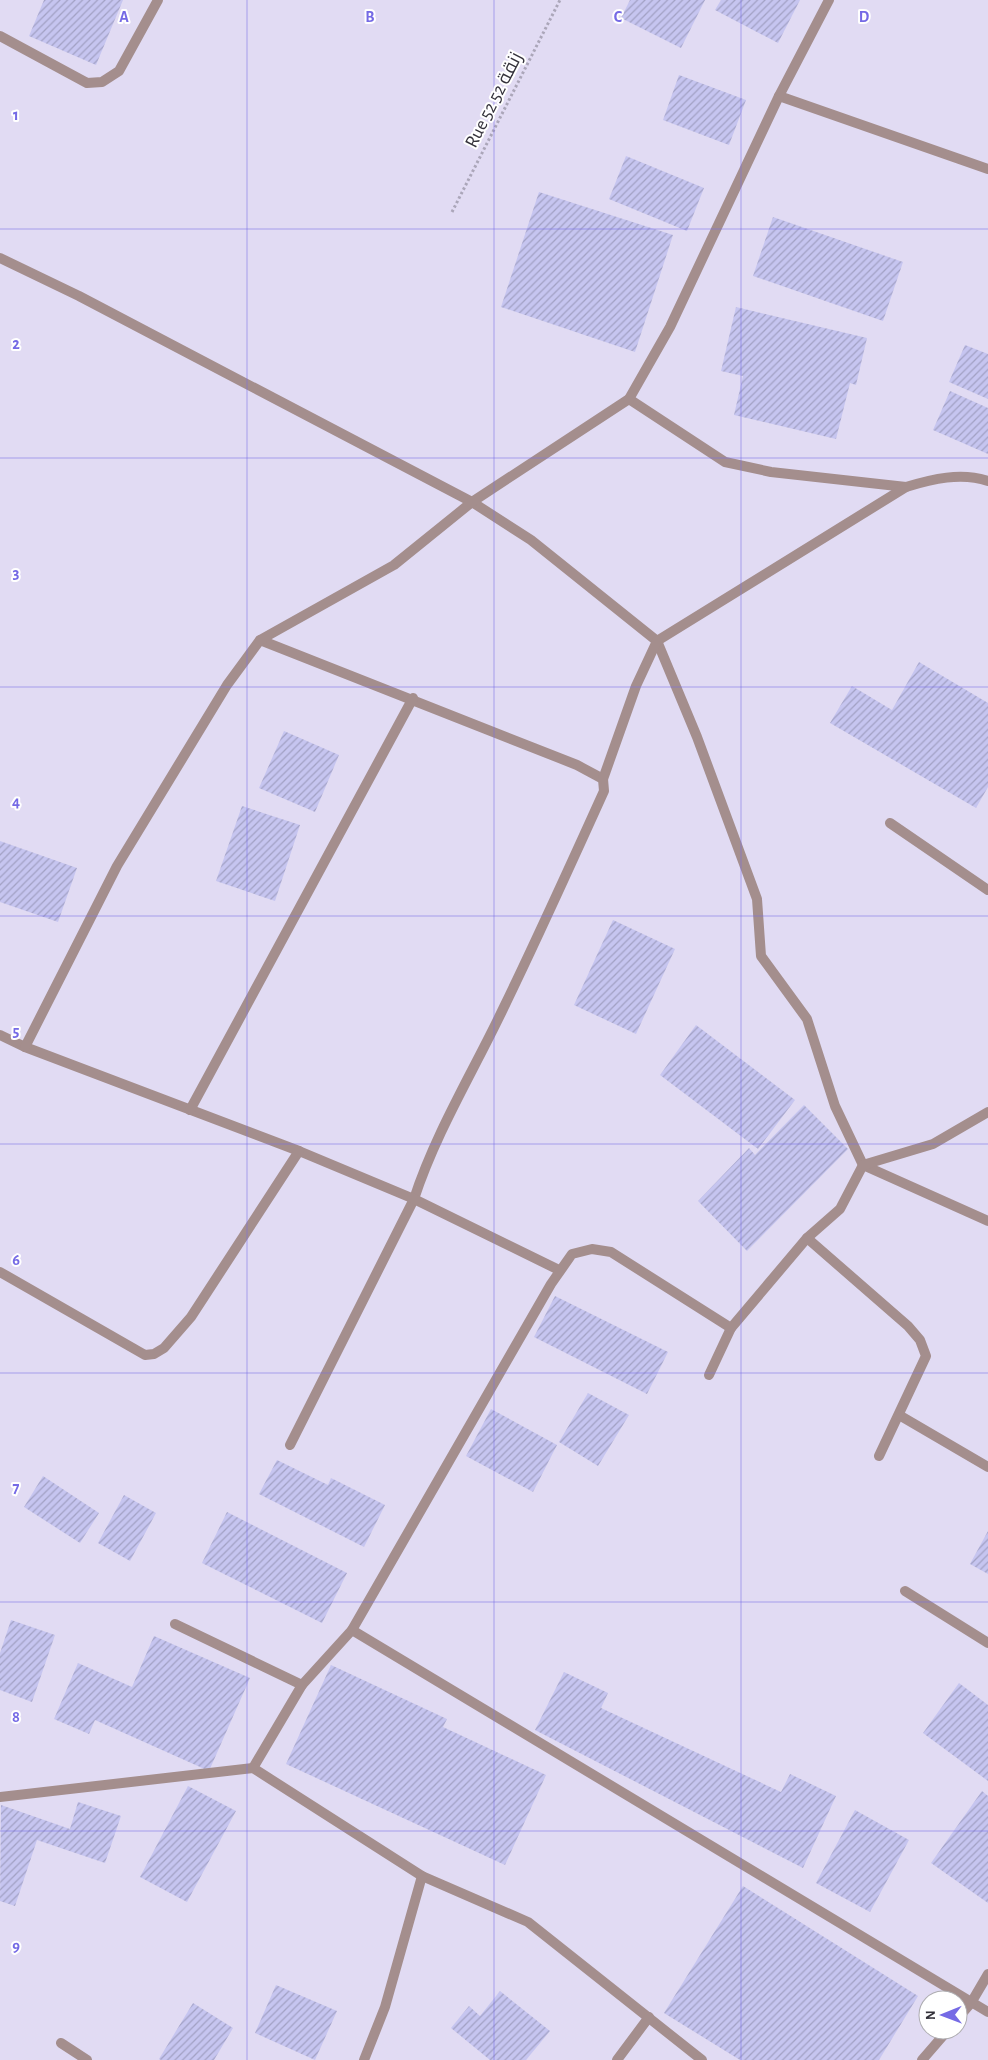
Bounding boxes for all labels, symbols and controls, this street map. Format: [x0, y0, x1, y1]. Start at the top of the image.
text: A [119, 9, 129, 25]
text: B [365, 9, 375, 25]
text: C [614, 9, 623, 25]
text: D [859, 9, 870, 25]
street label: Rue 52 زنقة 52 [462, 49, 527, 151]
text: 1 [13, 107, 19, 123]
text: 2 [12, 336, 20, 352]
text: 3 [13, 565, 20, 581]
text: 4 [12, 794, 20, 810]
text: 5 [13, 1023, 20, 1039]
text: 6 [12, 1252, 20, 1268]
text: 7 [13, 1480, 20, 1496]
text: 8 [12, 1709, 20, 1725]
text: 9 [12, 1938, 20, 1954]
north arrow [918, 1990, 968, 2040]
text: N [924, 2010, 938, 2020]

